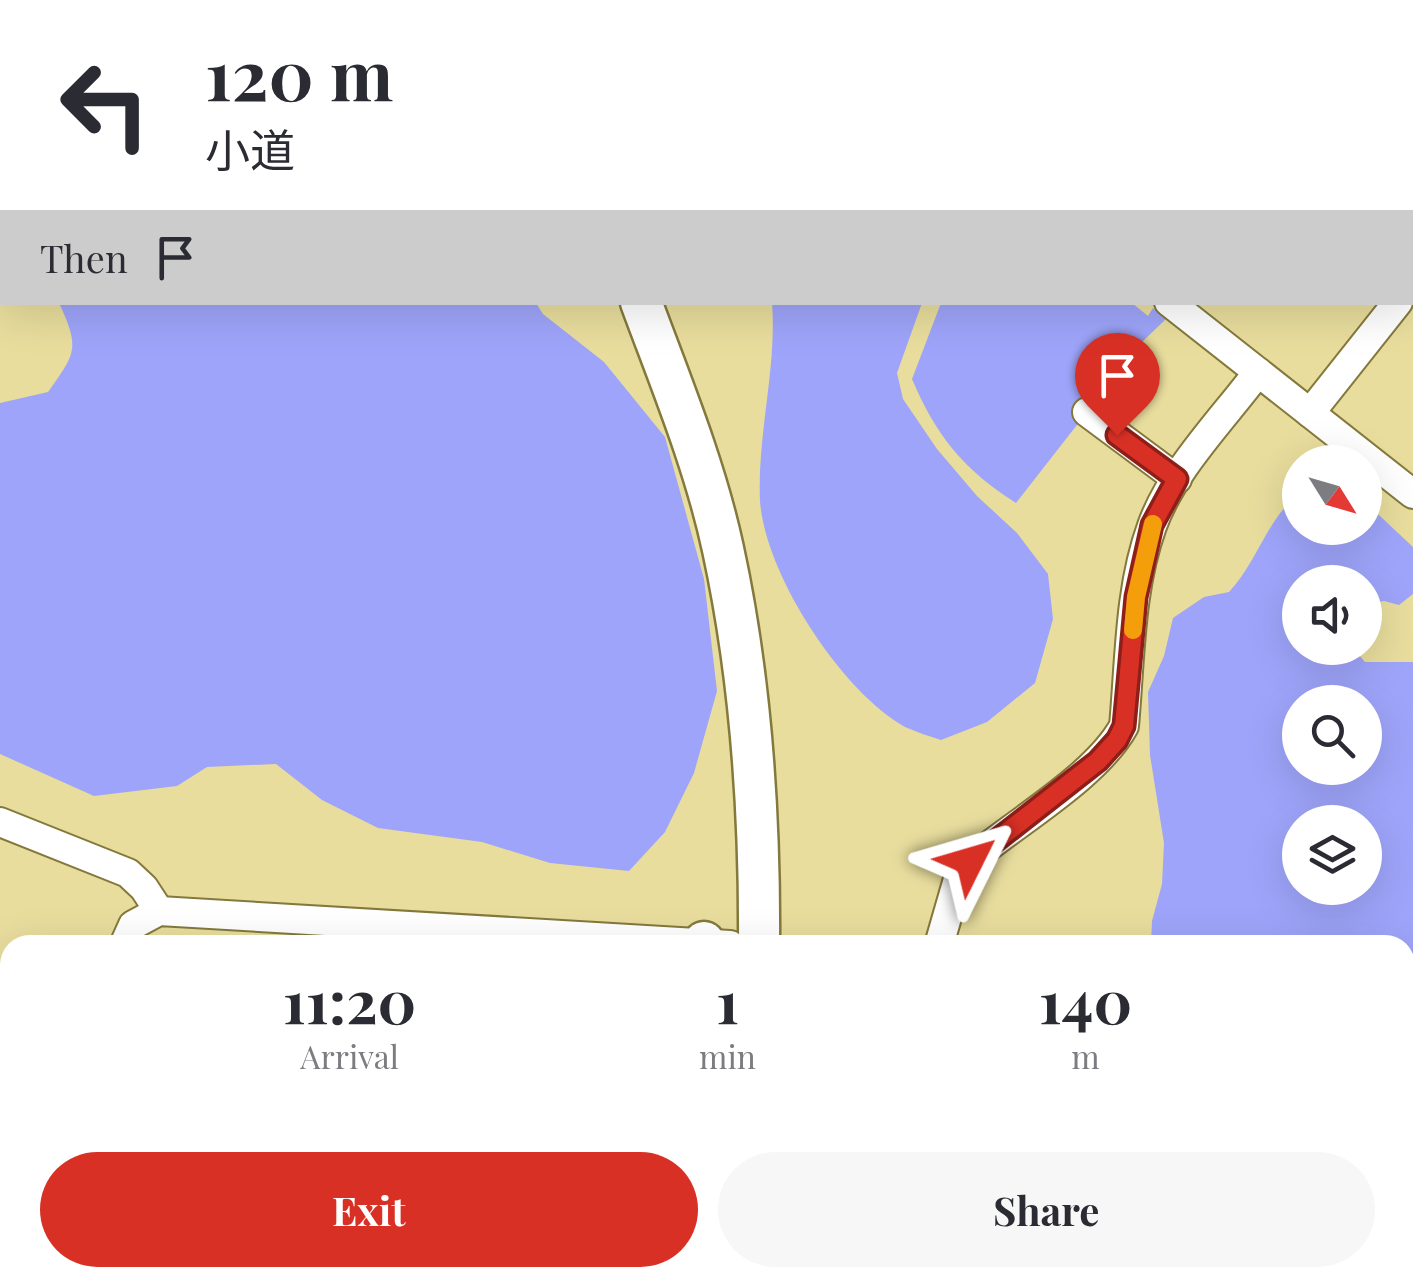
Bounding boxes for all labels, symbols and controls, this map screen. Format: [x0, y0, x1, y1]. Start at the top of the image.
text: 120 m [205, 25, 393, 119]
icon: left [40, 40, 170, 170]
text: 小道 [205, 118, 295, 178]
icon: arrive [148, 230, 203, 285]
text: Then [40, 232, 128, 283]
pin [1075, 333, 1160, 436]
icon: arrive [1090, 348, 1145, 403]
north arrow [1282, 445, 1382, 545]
map controls [1282, 445, 1382, 905]
button: sound [1282, 565, 1382, 665]
button: search [1282, 685, 1382, 785]
button: layers [1282, 805, 1382, 905]
position arrow [918, 809, 1022, 913]
text: 11:20 [283, 959, 416, 1039]
text: 1 [716, 959, 739, 1039]
text: 140 [1039, 959, 1132, 1039]
text: Arrival [300, 1034, 399, 1077]
text: min [699, 1034, 756, 1077]
text: m [1071, 1034, 1100, 1077]
button: Exit [40, 1152, 698, 1267]
button: Share [718, 1152, 1375, 1267]

